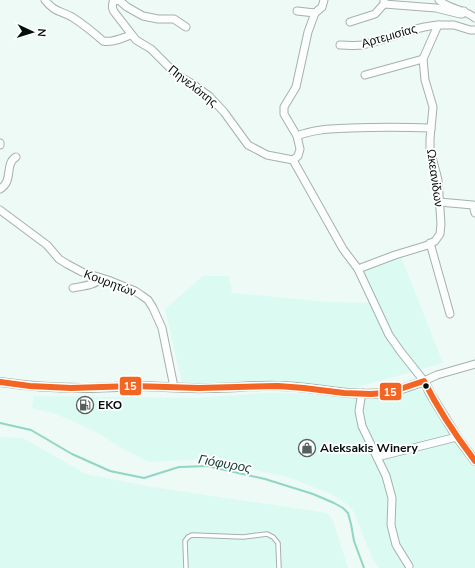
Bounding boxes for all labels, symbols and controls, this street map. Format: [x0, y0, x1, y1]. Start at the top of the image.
north arrow [12, 12, 52, 52]
street label: Αρτεμισίας [359, 20, 419, 52]
text: N [34, 28, 49, 37]
street label: Πηνελόπης [165, 62, 221, 111]
street label: Ωκεανίδων [423, 148, 447, 208]
street label: Κουρητών [82, 266, 138, 300]
line badge: 15 [119, 376, 142, 396]
text: 15 [123, 379, 137, 394]
unlabelled marker [421, 381, 431, 391]
line badge: 15 [379, 382, 402, 401]
text: 15 [383, 385, 397, 400]
fuel station icon: EKO [75, 395, 95, 415]
place label: EKO [98, 397, 122, 413]
shop icon: Aleksakis Winery [297, 438, 317, 458]
place label: Aleksakis Winery [320, 440, 419, 456]
water label: Γιόφυρος [197, 450, 253, 478]

